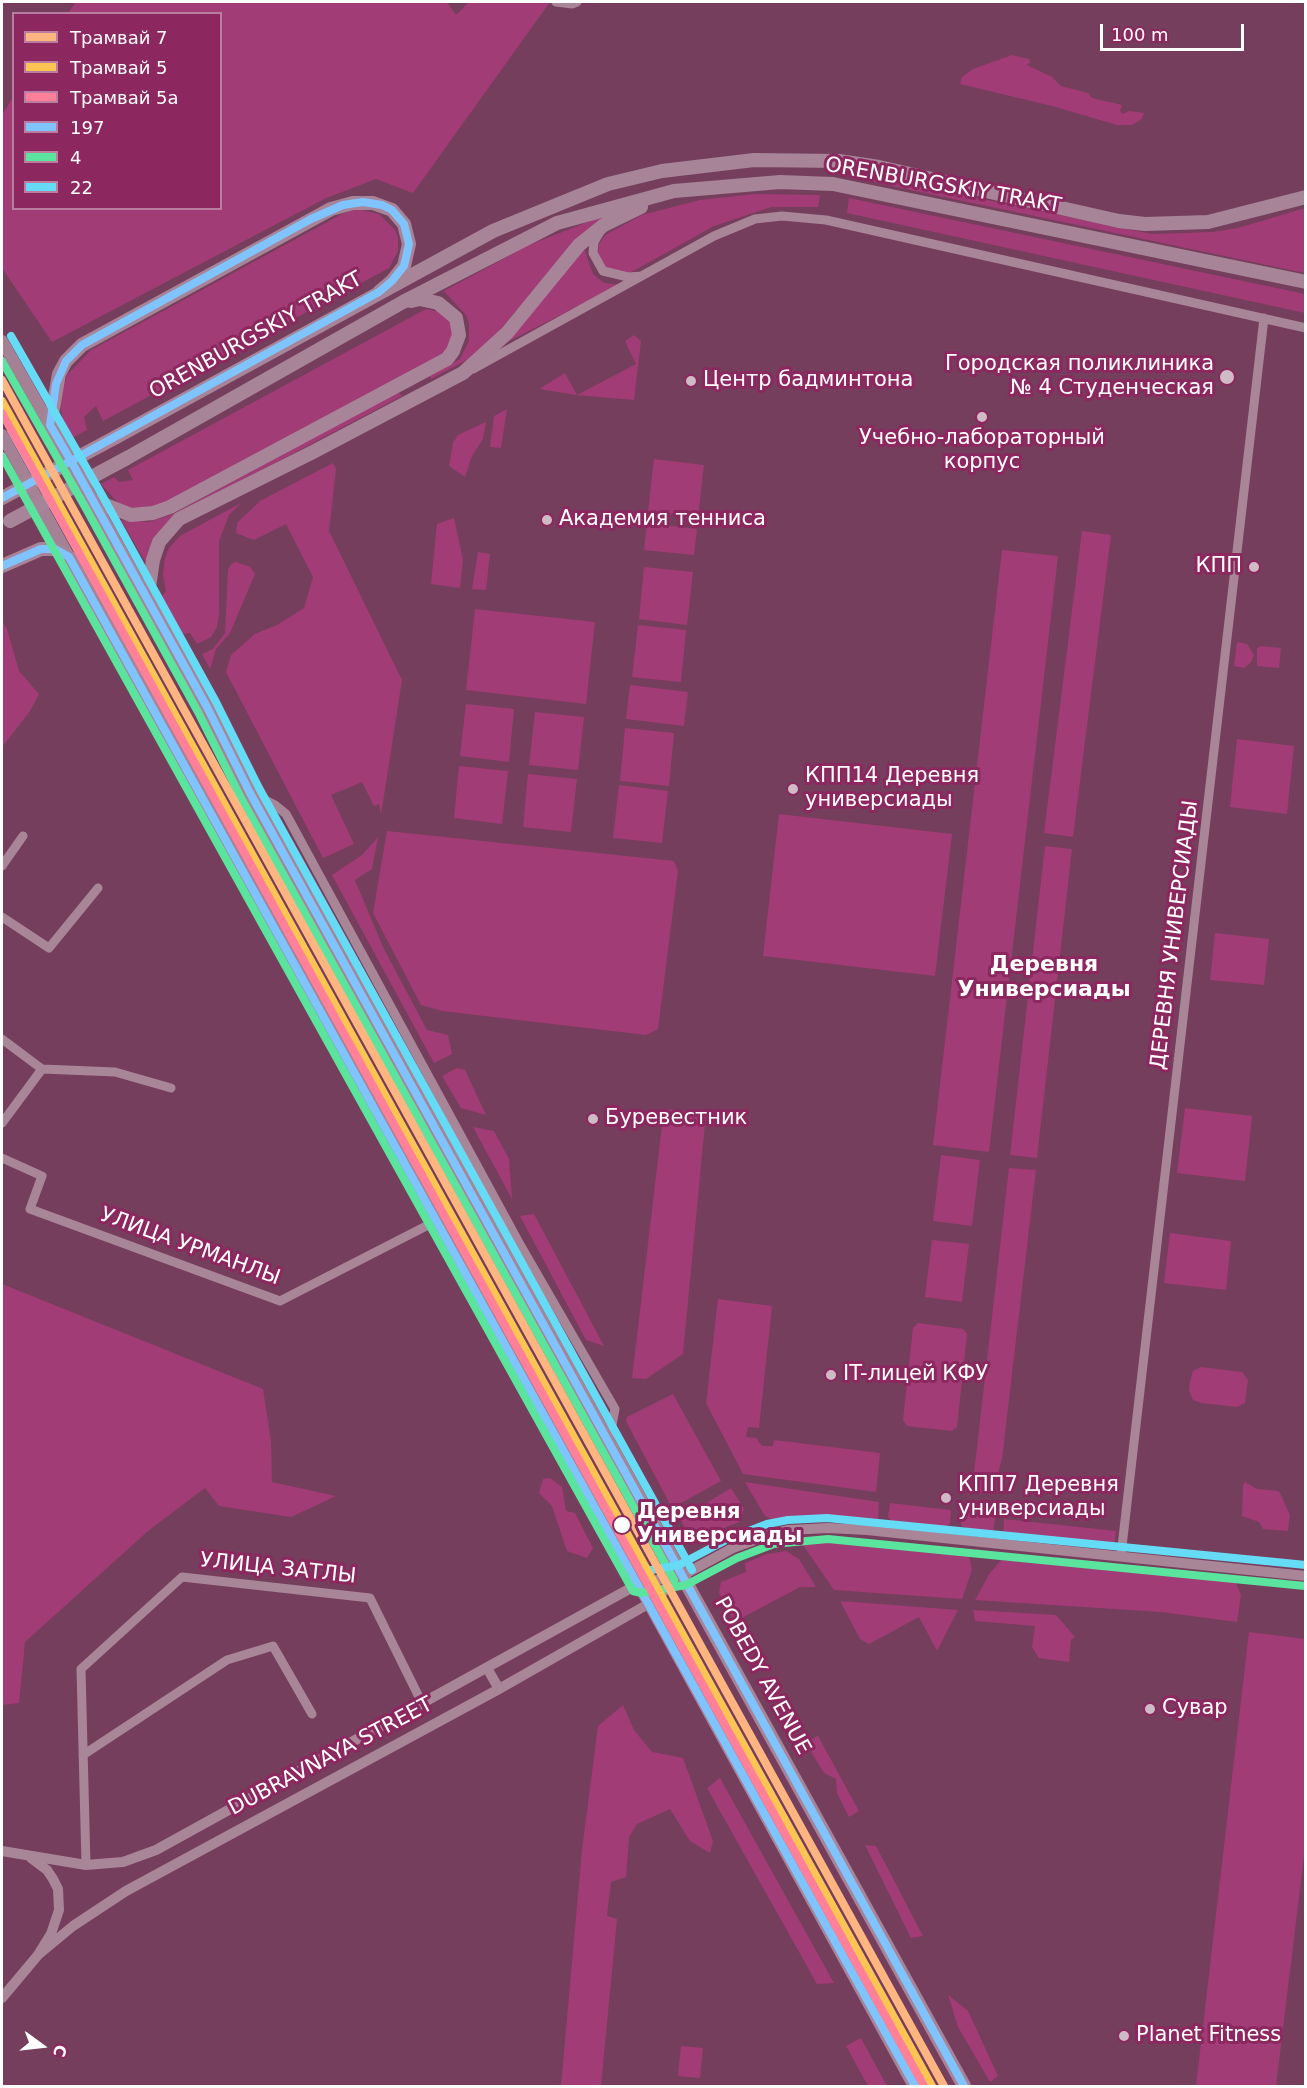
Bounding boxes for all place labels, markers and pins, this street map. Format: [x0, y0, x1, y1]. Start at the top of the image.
place label: Городская поликлиника № 4 Студенческая [945, 352, 1214, 402]
place label: Центр бадминтона [703, 368, 913, 394]
marker: Городская поликлиника № 4 Студенческая [1218, 368, 1236, 386]
marker: Центр бадминтона [684, 374, 698, 388]
marker: Учебно-лабораторный корпус [975, 410, 989, 424]
place label: Учебно-лабораторный корпус [859, 426, 1105, 476]
place label: Академия тенниса [559, 507, 766, 533]
marker: Академия тенниса [540, 513, 554, 527]
place label: КПП [1196, 554, 1242, 580]
marker: КПП [1247, 560, 1261, 574]
place label: КПП14 Деревня универсиады [805, 764, 979, 814]
marker: КПП14 Деревня универсиады [786, 782, 800, 796]
place label: Буревестник [605, 1106, 747, 1132]
marker: Буревестник [586, 1112, 600, 1126]
place label: IT-лицей КФУ [843, 1362, 988, 1388]
marker: IT-лицей КФУ [824, 1368, 838, 1382]
place label: КПП7 Деревня универсиады [958, 1473, 1119, 1523]
marker: КПП7 Деревня универсиады [939, 1491, 953, 1505]
place label: Деревня Универсиады [637, 1500, 802, 1550]
marker: Деревня Универсиады [612, 1515, 632, 1535]
place label: Сувар [1162, 1696, 1228, 1722]
marker: Сувар [1143, 1702, 1157, 1716]
place label: Planet Fitness [1136, 2023, 1281, 2049]
marker: Planet Fitness [1117, 2029, 1131, 2043]

